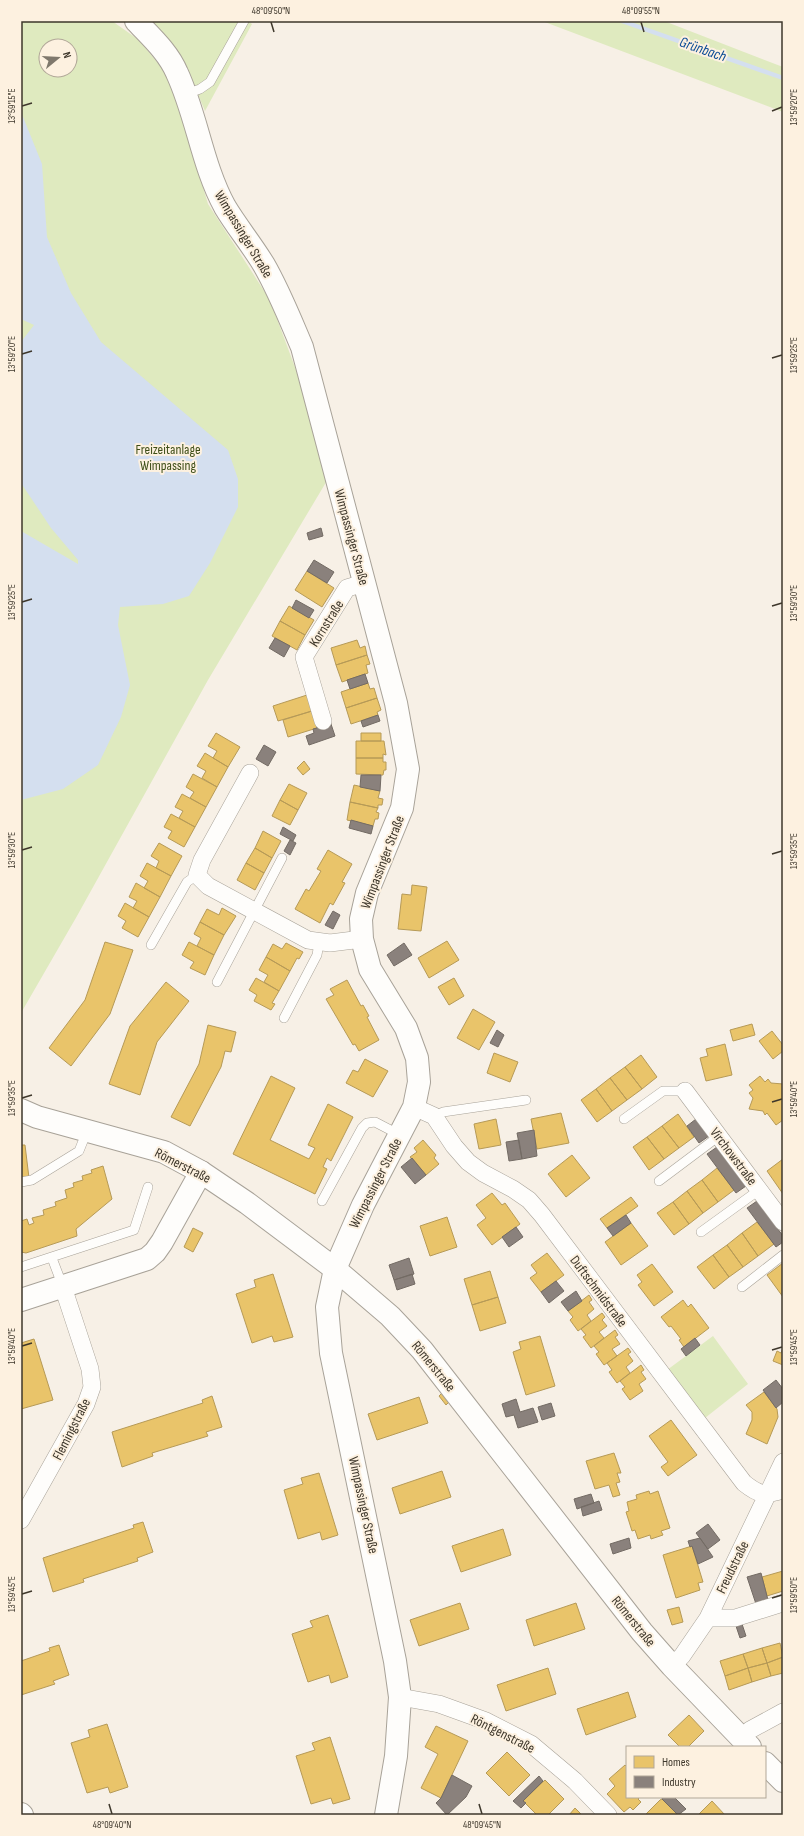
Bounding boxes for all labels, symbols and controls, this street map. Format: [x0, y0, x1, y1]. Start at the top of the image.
text: 48°09'50"N [252, 5, 290, 17]
text: 48°09'55"N [622, 5, 660, 17]
water label: Grünbach [677, 33, 729, 66]
north arrow [38, 38, 78, 78]
text: N [60, 50, 74, 60]
text: 13°59'15"E [6, 88, 18, 124]
text: 13°59'20"E [788, 89, 800, 125]
street label: Wimpassinger Straße [211, 188, 276, 281]
text: 13°59'20"E [6, 336, 18, 372]
text: 13°59'25"E [788, 337, 800, 373]
park label: Freizeitanlage Wimpassing [135, 441, 201, 474]
street label: Wimpassinger Straße [331, 487, 373, 587]
text: 13°59'25"E [6, 584, 18, 620]
text: 13°59'30"E [788, 585, 800, 621]
street label: Kornstraße [305, 597, 347, 650]
street label: Wimpassinger Straße [357, 813, 408, 911]
text: 13°59'30"E [6, 832, 18, 868]
text: 13°59'35"E [788, 833, 800, 869]
text: 13°59'35"E [6, 1080, 18, 1116]
text: 13°59'40"E [788, 1081, 800, 1117]
street label: Virchowstraße [706, 1124, 761, 1189]
street label: Wimpassinger Straße [345, 1135, 405, 1231]
street label: Römerstraße [152, 1144, 214, 1187]
street label: Duftschmidstraße [566, 1252, 631, 1330]
text: 13°59'40"E [6, 1328, 18, 1364]
text: 13°59'45"E [788, 1329, 800, 1365]
street label: Römerstraße [408, 1337, 459, 1395]
street label: Flemingstraße [49, 1396, 94, 1463]
street label: Wimpassinger Straße [345, 1455, 382, 1555]
street label: Freudstraße [712, 1538, 752, 1596]
text: 13°59'45"E [6, 1576, 18, 1612]
text: 13°59'50"E [788, 1577, 800, 1613]
street label: Römerstraße [608, 1592, 659, 1650]
street label: Röntgenstraße [468, 1710, 538, 1757]
legend [626, 1746, 766, 1798]
text: Homes [662, 1755, 690, 1770]
text: Industry [662, 1775, 696, 1790]
text: 48°09'40"N [93, 1819, 131, 1831]
text: 48°09'45"N [463, 1819, 501, 1831]

